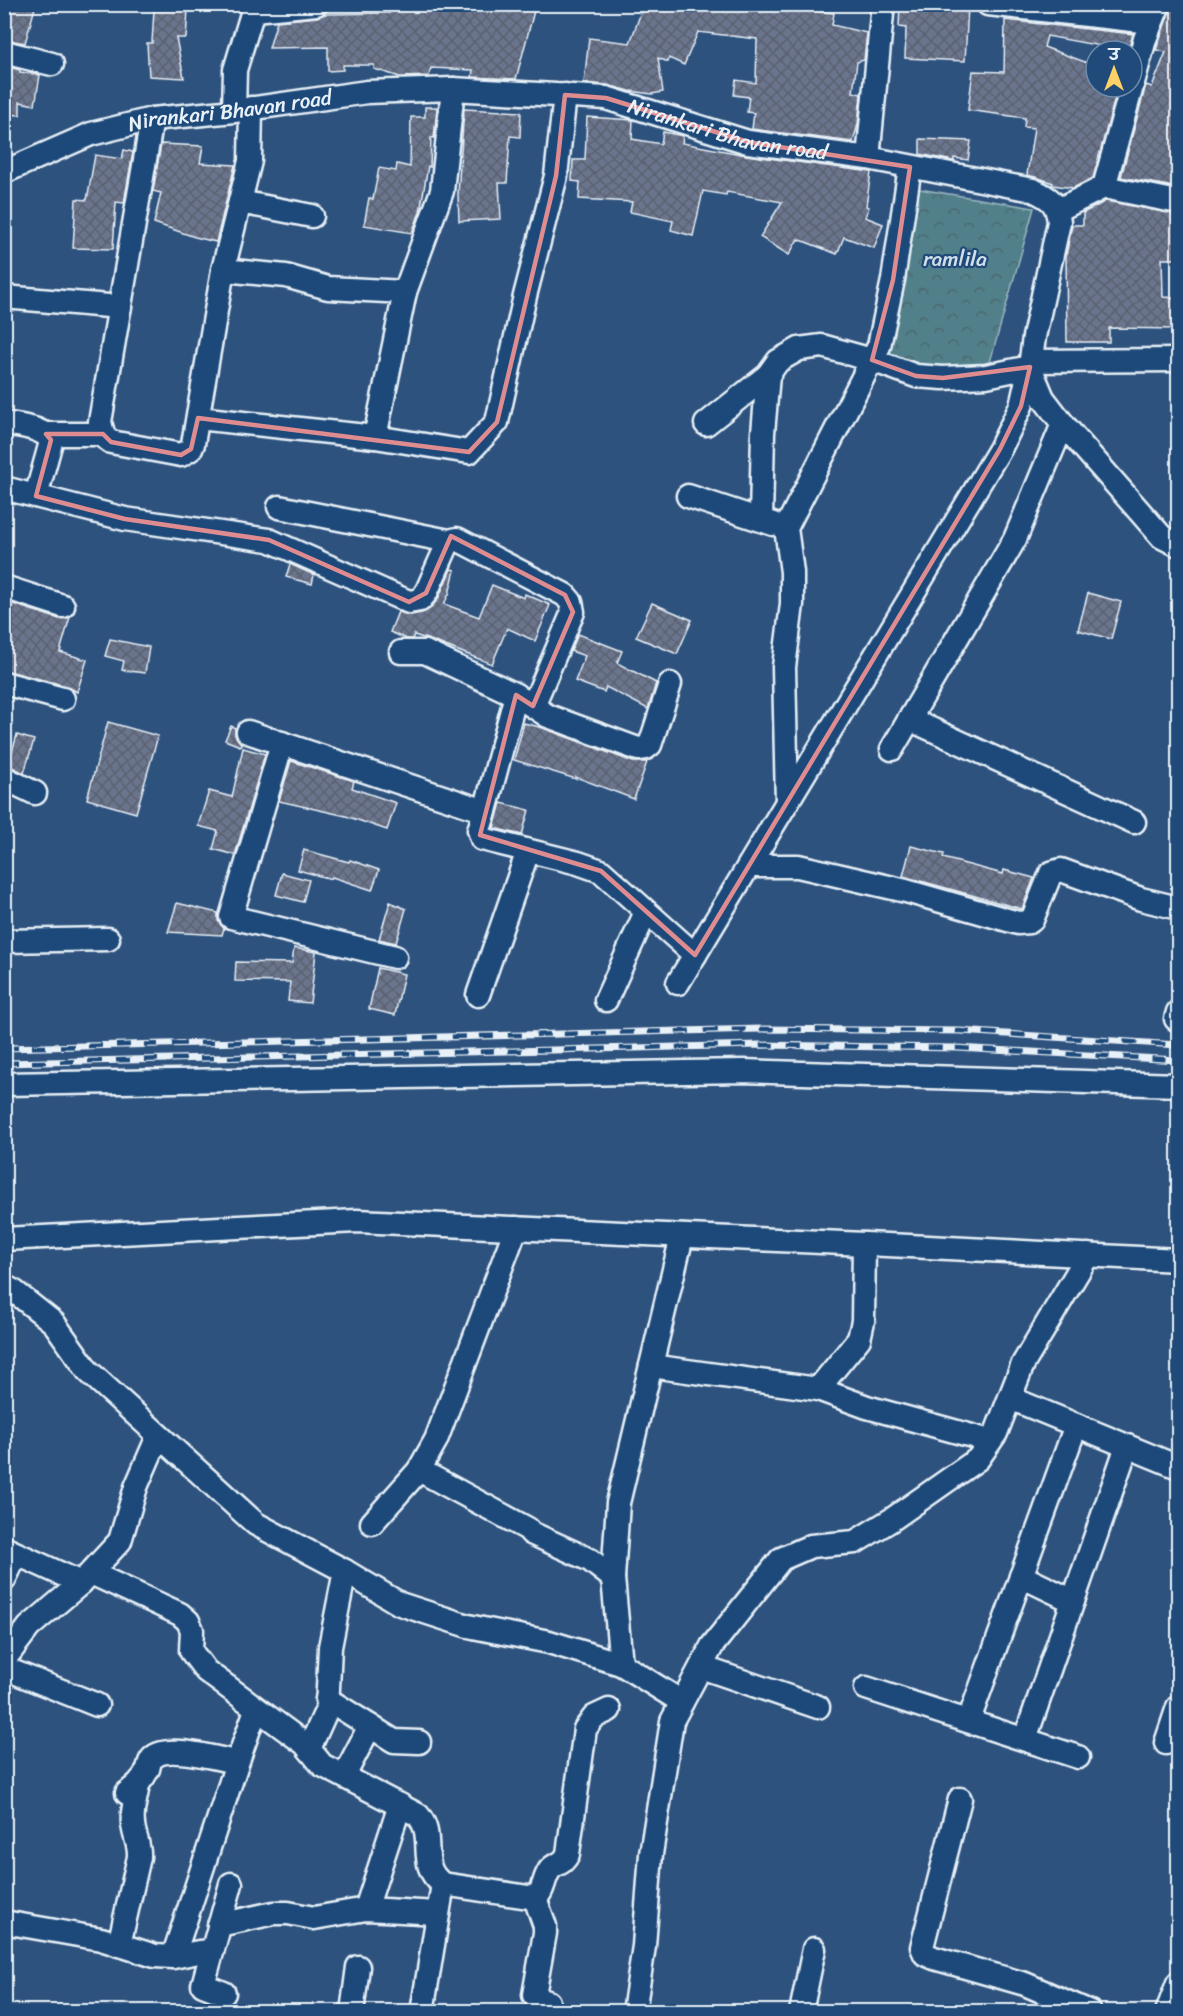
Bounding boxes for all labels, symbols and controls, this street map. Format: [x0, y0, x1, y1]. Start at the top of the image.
north arrow [1084, 39, 1144, 99]
text: उ [1107, 40, 1121, 69]
street label: Nirankari Bhavan road [124, 78, 336, 143]
street label: Nirankari Bhavan road [623, 87, 832, 172]
park label: ramlila [923, 240, 987, 278]

